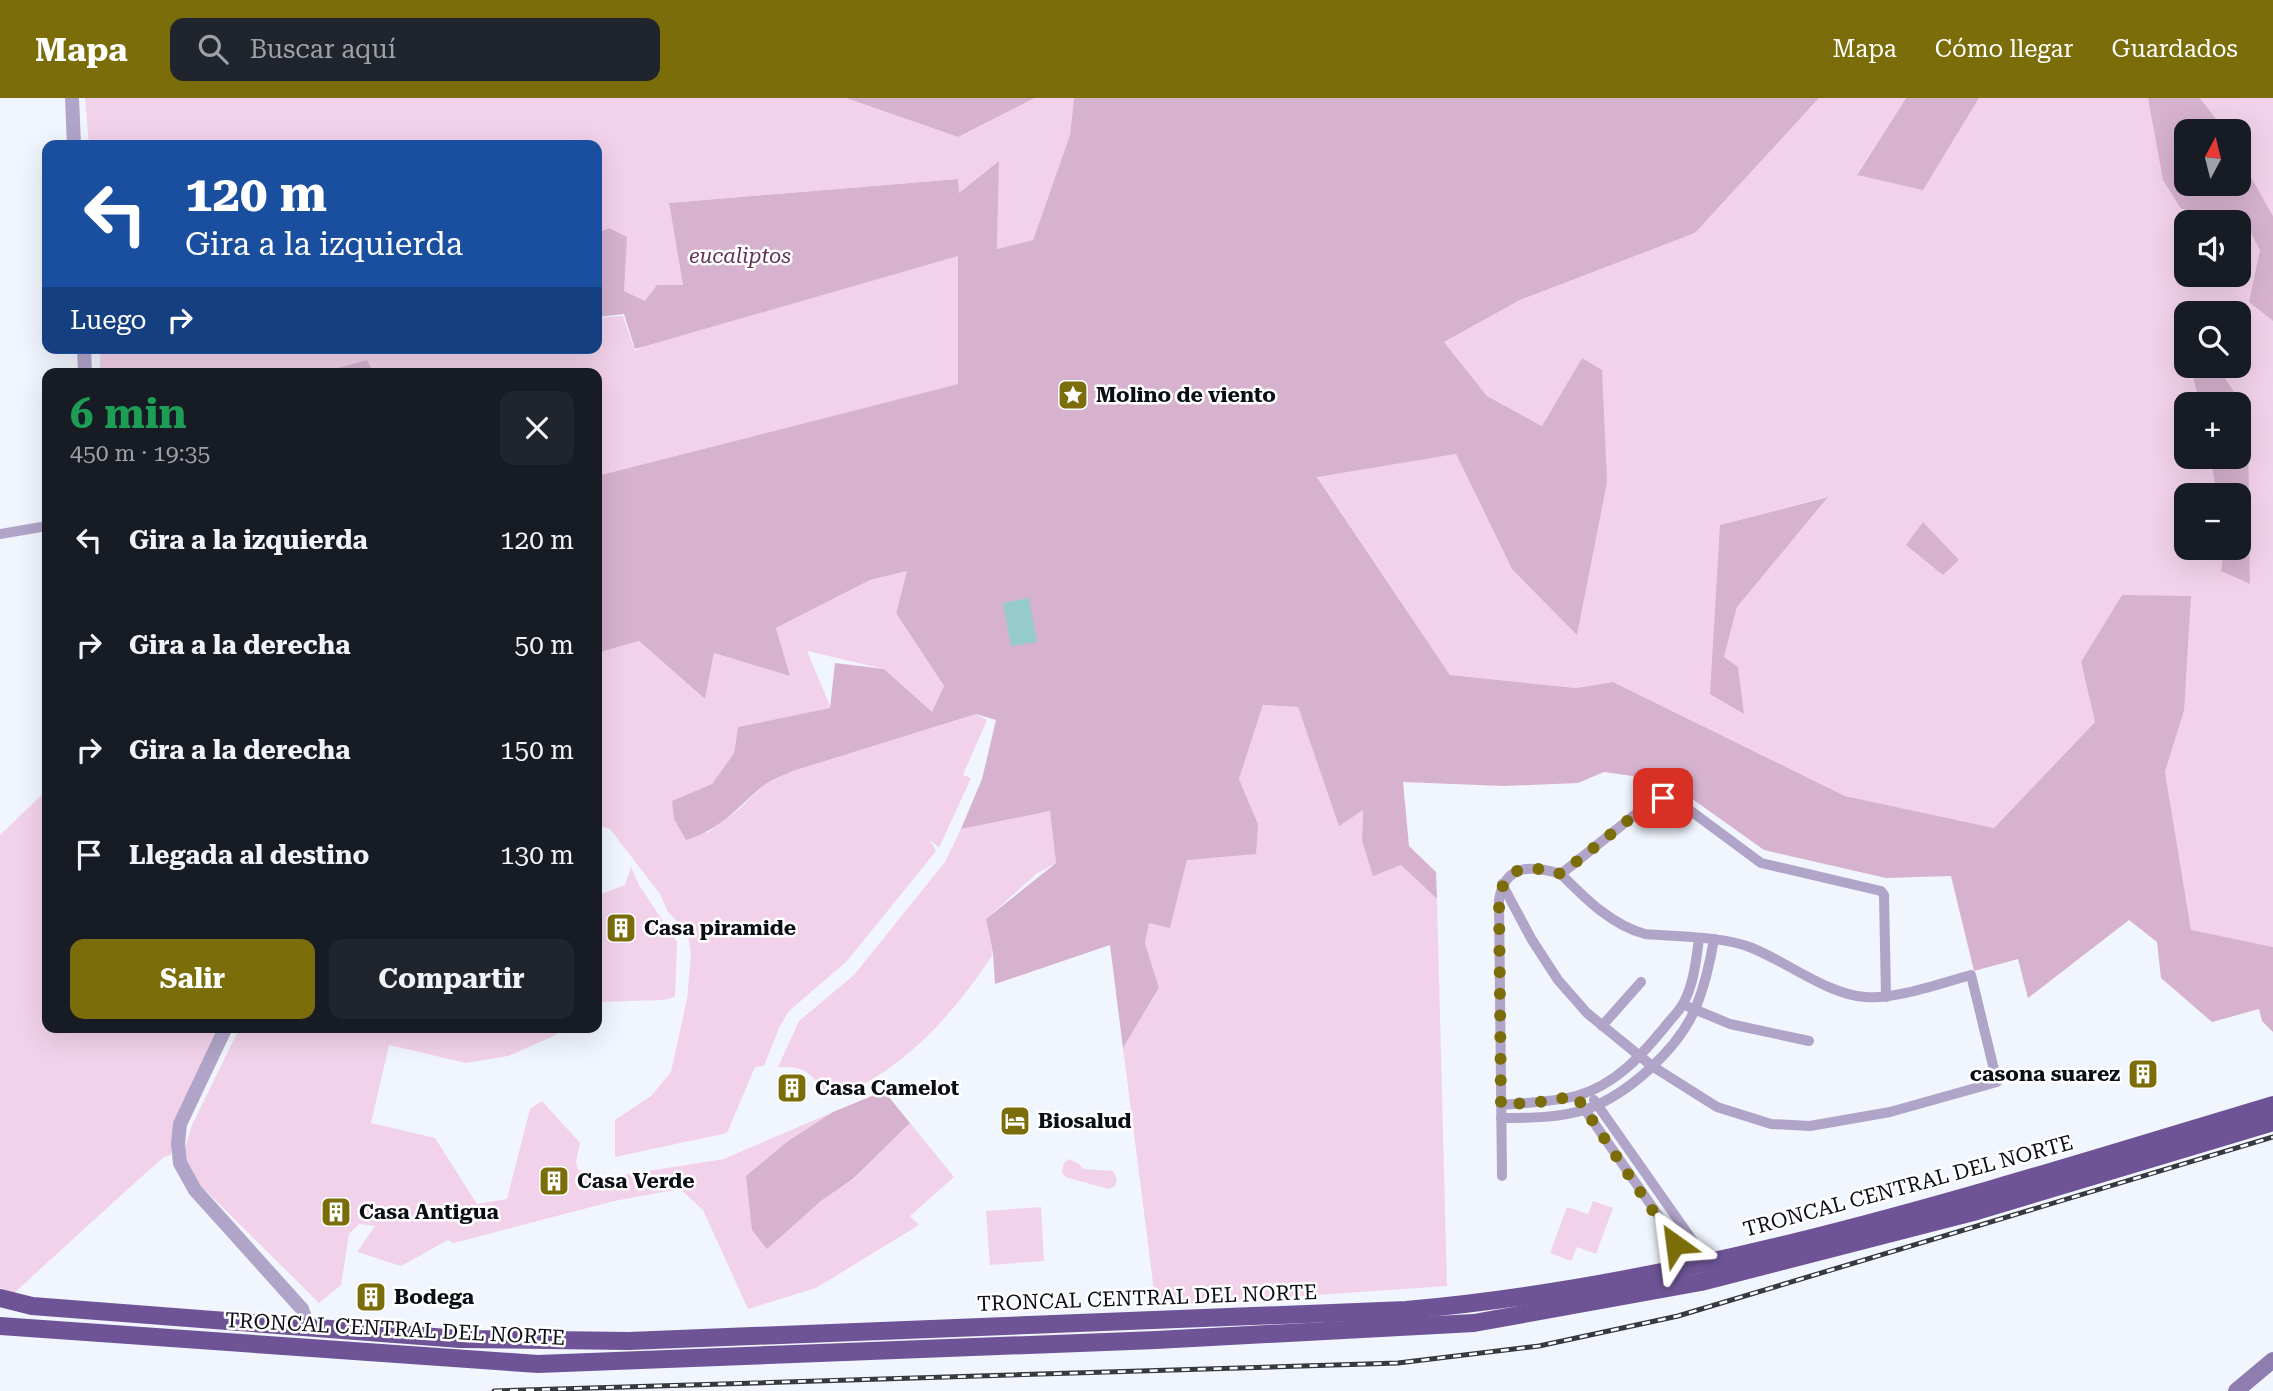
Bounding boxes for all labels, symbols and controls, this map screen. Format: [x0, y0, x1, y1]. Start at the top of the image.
search box [170, 18, 660, 81]
text: Mapa [35, 30, 128, 69]
icon: search [194, 30, 232, 68]
text: Buscar aquí [250, 34, 396, 64]
text: Mapa [1833, 35, 1897, 63]
text: Cómo llegar [1935, 35, 2073, 63]
text: Guardados [2111, 35, 2238, 63]
north arrow [2174, 119, 2250, 196]
map controls [2174, 119, 2251, 560]
text: 120 m [185, 166, 327, 223]
icon: left [70, 168, 161, 259]
button: sound [2174, 210, 2251, 287]
text: Gira a la izquierda [185, 225, 463, 263]
park label: eucaliptos [689, 244, 791, 268]
icon: right [161, 301, 199, 339]
button: search [2174, 301, 2251, 378]
text: Luego [70, 305, 147, 335]
place icon: Molino de viento [1056, 378, 1090, 412]
place label: Molino de viento [1096, 383, 1276, 407]
text: 6 min [70, 389, 187, 438]
button: close [500, 391, 574, 465]
button: + [2174, 392, 2251, 469]
text: 450 m · 19:35 [70, 440, 210, 467]
button: − [2174, 483, 2251, 560]
icon: left [70, 521, 108, 559]
text: Gira a la izquierda [129, 525, 368, 555]
text: 120 m [500, 525, 574, 555]
icon: right [70, 626, 108, 664]
text: Gira a la derecha [129, 630, 350, 660]
text: 50 m [515, 630, 574, 660]
icon: right [70, 731, 108, 769]
text: Gira a la derecha [129, 735, 350, 765]
text: 150 m [500, 735, 574, 765]
pin [1633, 768, 1693, 828]
icon: arrive [1644, 779, 1682, 817]
icon: arrive [70, 836, 108, 874]
text: Llegada al destino [129, 840, 369, 870]
text: 130 m [500, 840, 574, 870]
building icon: Casa piramide [604, 911, 638, 945]
place label: Casa piramide [644, 916, 796, 940]
button: Salir [70, 939, 315, 1019]
button: Compartir [329, 939, 574, 1019]
building icon: casona suarez [2126, 1057, 2160, 1091]
place label: casona suarez [1970, 1062, 2120, 1086]
building icon: Casa Camelot [775, 1071, 809, 1105]
place label: Casa Camelot [815, 1076, 960, 1100]
hotel icon: Biosalud [998, 1104, 1032, 1138]
place label: Biosalud [1038, 1109, 1131, 1133]
street label: TRONCAL CENTRAL DEL NORTE [1740, 1130, 2076, 1242]
building icon: Casa Verde [537, 1164, 571, 1198]
place label: Casa Verde [577, 1169, 695, 1193]
building icon: Casa Antigua [319, 1195, 353, 1229]
place label: Casa Antigua [359, 1200, 500, 1224]
position arrow [1638, 1207, 1712, 1281]
building icon: Bodega [354, 1280, 388, 1314]
street label: TRONCAL CENTRAL DEL NORTE [976, 1280, 1318, 1316]
place label: Bodega [394, 1285, 475, 1309]
street label: TRONCAL CENTRAL DEL NORTE [224, 1308, 566, 1350]

